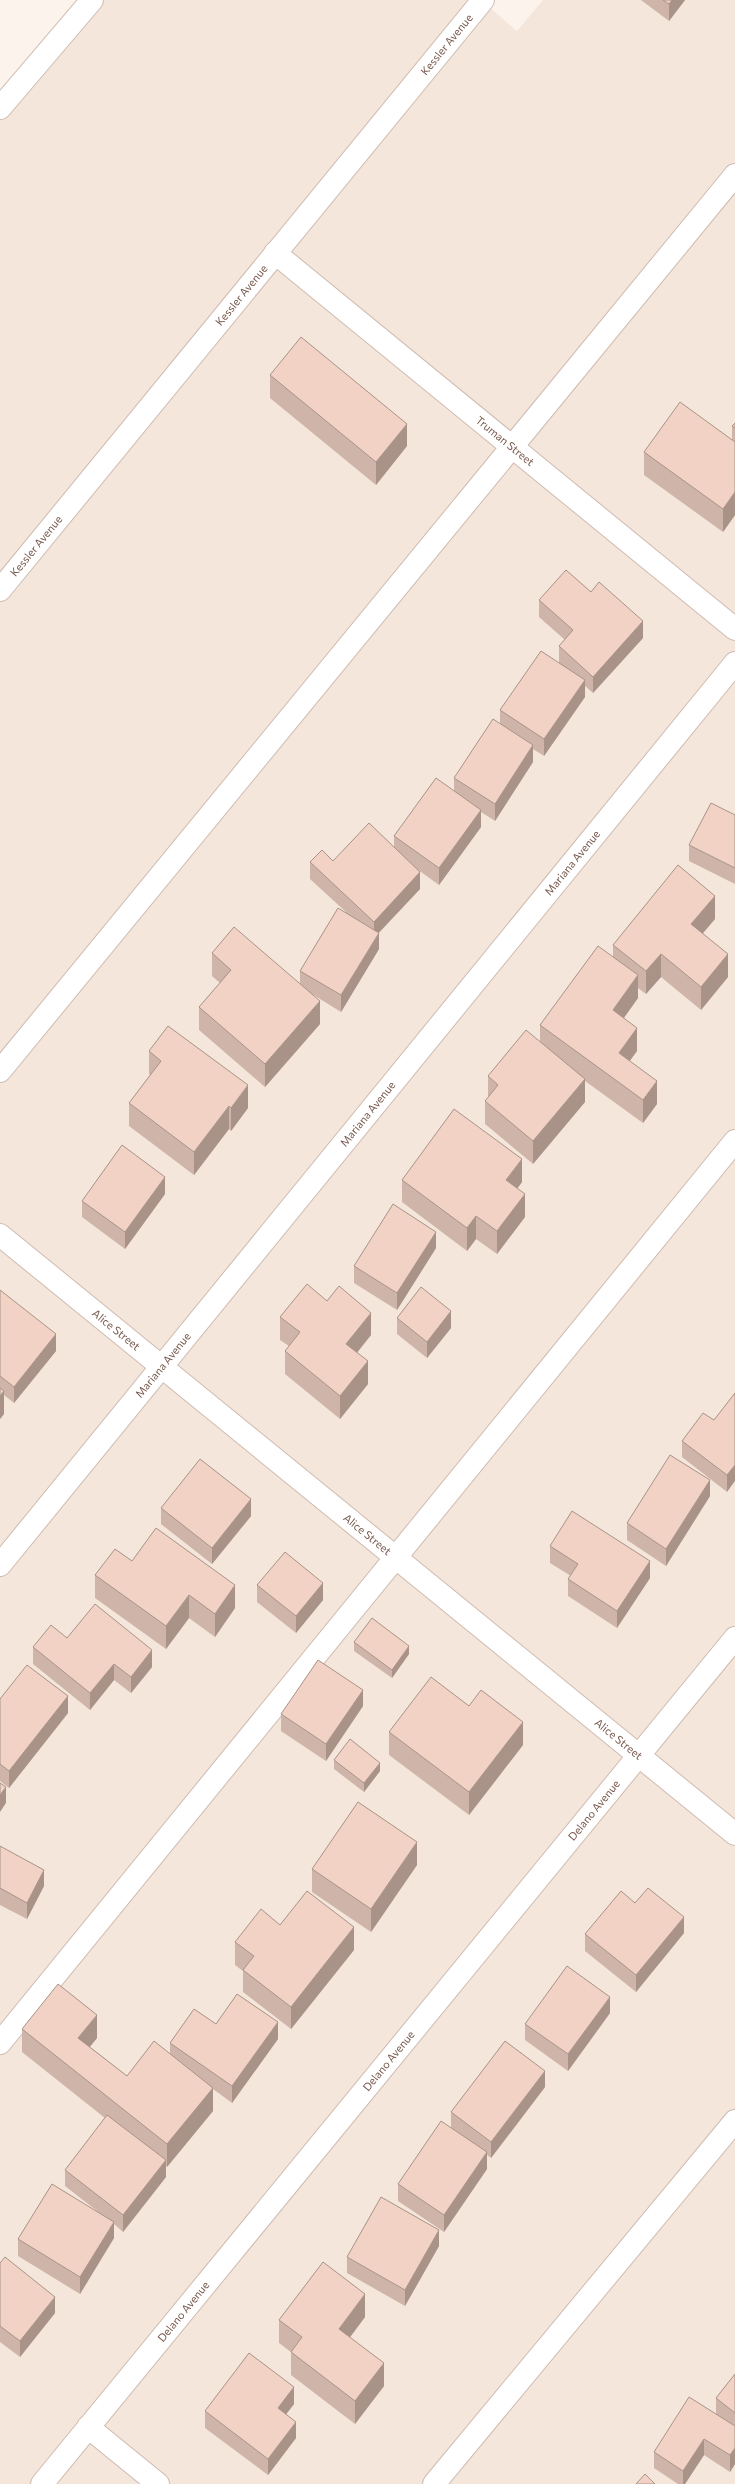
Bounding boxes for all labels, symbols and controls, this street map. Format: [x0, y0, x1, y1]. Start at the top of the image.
street label: Kessler Avenue [418, 11, 475, 77]
street label: Kessler Avenue [212, 262, 270, 328]
street label: Truman Street [473, 413, 537, 469]
street label: Kessler Avenue [7, 512, 65, 579]
street label: Mariana Avenue [542, 827, 602, 897]
street label: Mariana Avenue [337, 1078, 398, 1149]
street label: Alice Street [90, 1306, 143, 1353]
street label: Mariana Avenue [132, 1329, 193, 1400]
street label: Alice Street [341, 1511, 395, 1558]
street label: Alice Street [592, 1715, 646, 1762]
street label: Delano Avenue [565, 1777, 622, 1843]
street label: Delano Avenue [360, 2028, 417, 2093]
street label: Delano Avenue [154, 2278, 212, 2344]

